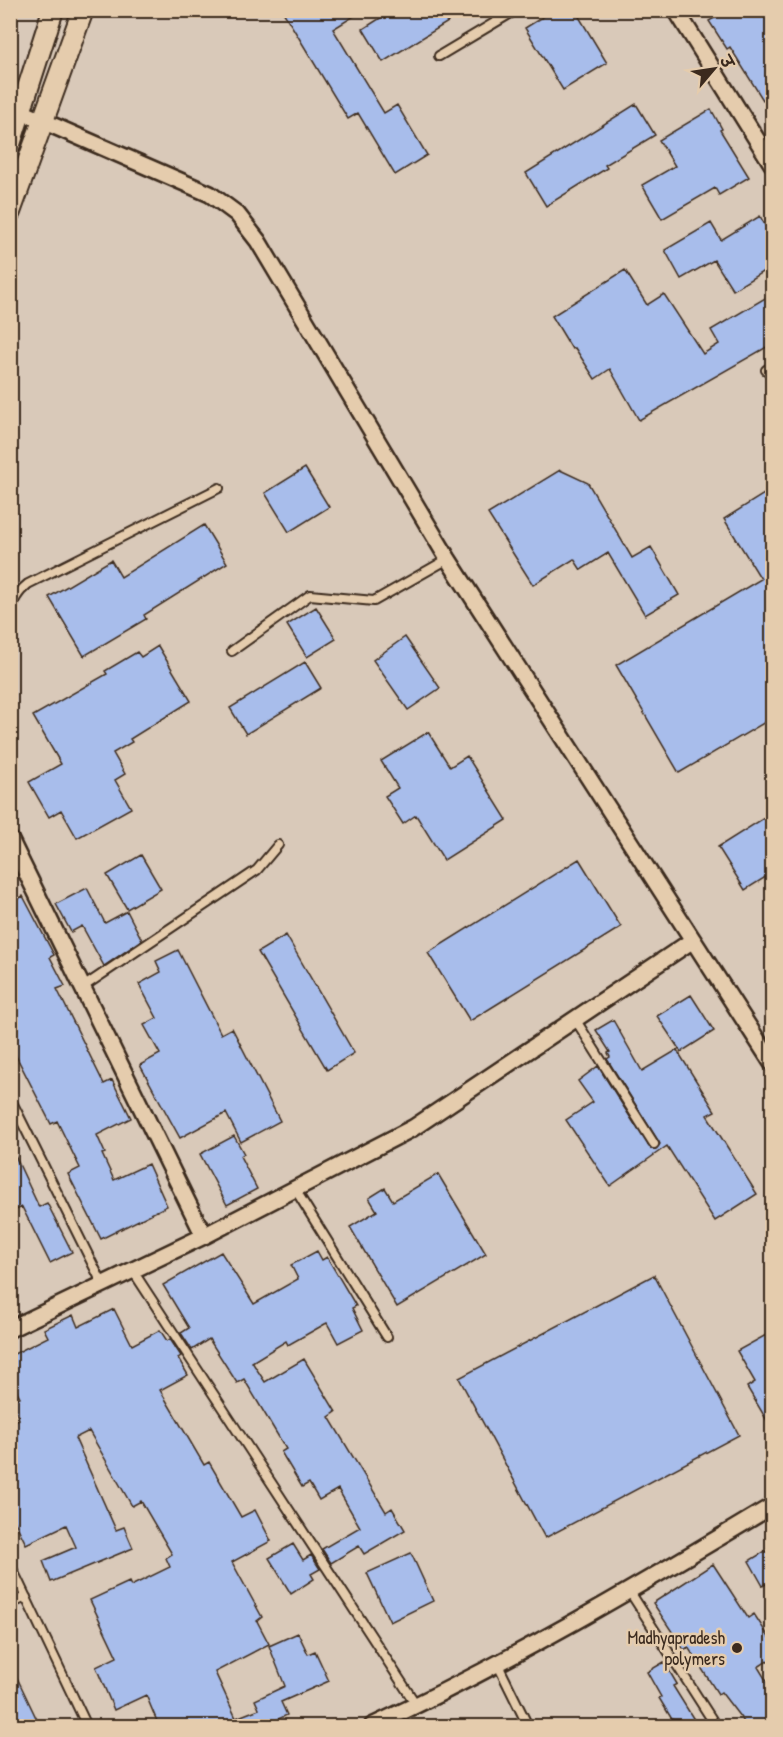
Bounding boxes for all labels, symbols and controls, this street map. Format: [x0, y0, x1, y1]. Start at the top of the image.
north arrow [684, 39, 744, 99]
text: उ [714, 50, 740, 73]
place label: Madhyapradesh polymers [628, 1625, 725, 1671]
marker: Madhyapradesh polymers [730, 1641, 744, 1655]

